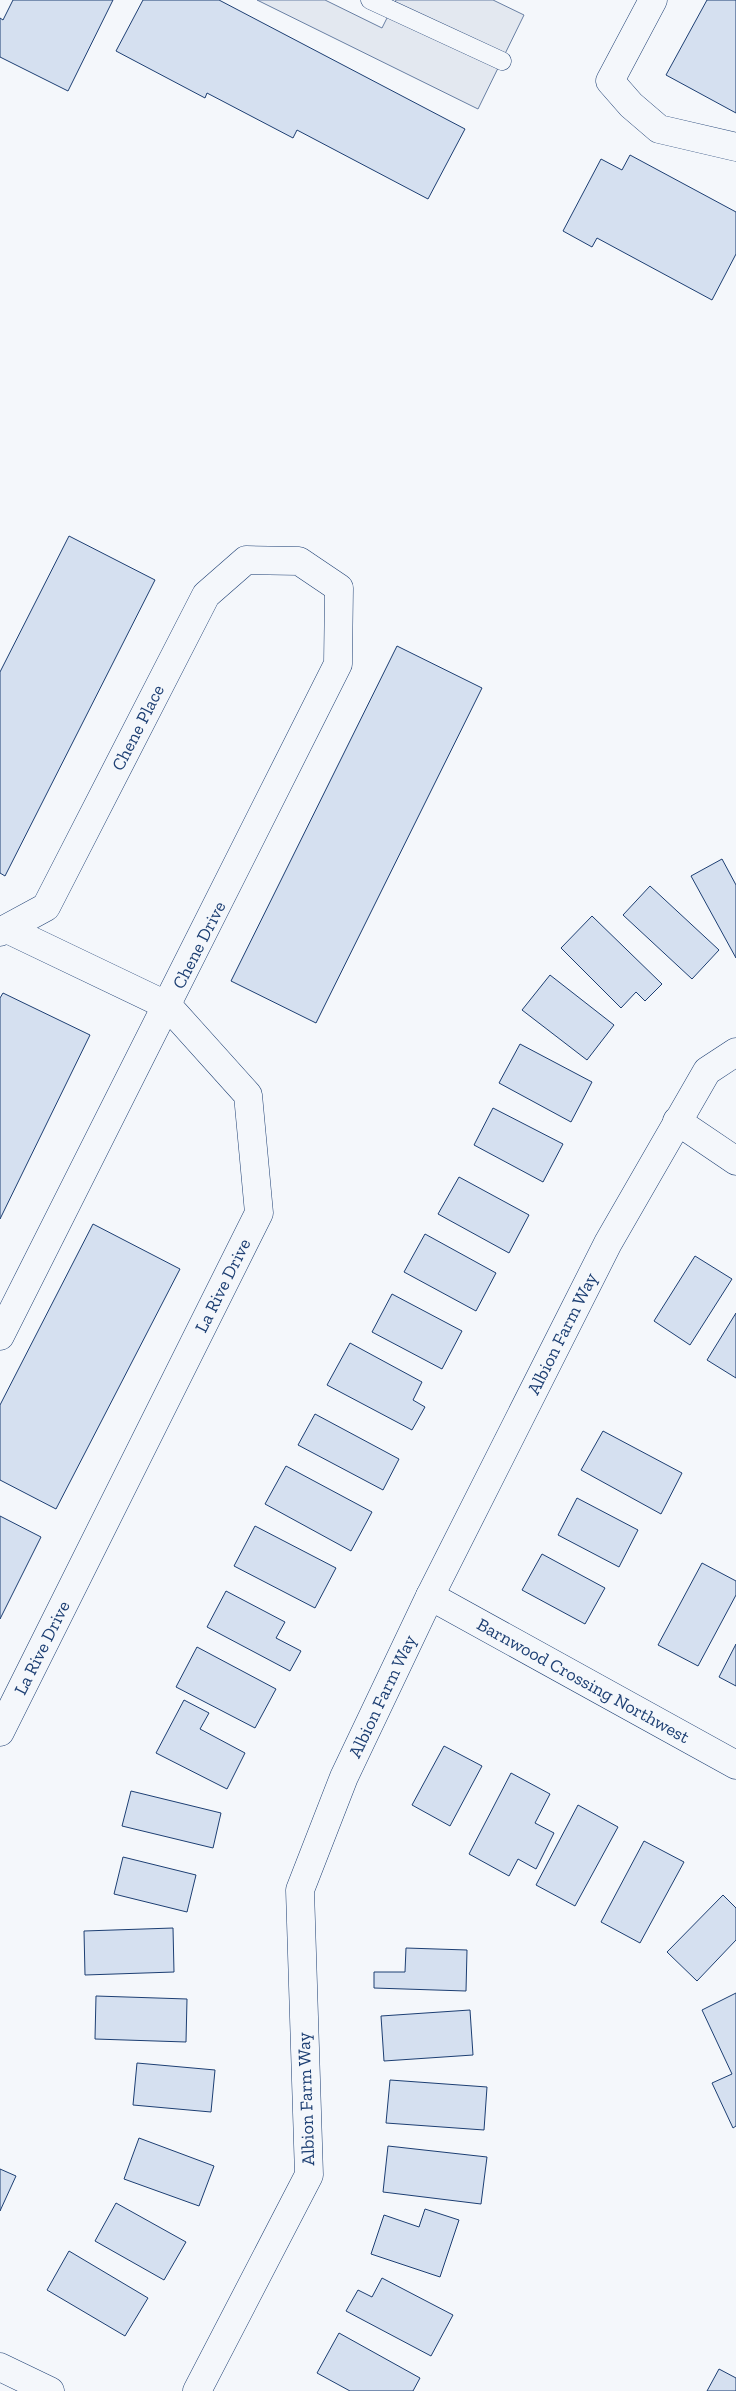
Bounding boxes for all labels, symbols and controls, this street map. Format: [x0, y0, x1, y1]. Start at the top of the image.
street label: Chene Place [107, 681, 169, 774]
street label: Chene Drive [168, 898, 230, 992]
street label: La Rive Drive [190, 1235, 256, 1336]
street label: Albion Farm Way [522, 1268, 603, 1398]
street label: La Rive Drive [9, 1597, 75, 1699]
street label: Barnwood Crossing Northwest [473, 1613, 694, 1748]
street label: Albion Farm Way [344, 1631, 421, 1761]
street label: Albion Farm Way [293, 2031, 319, 2166]

